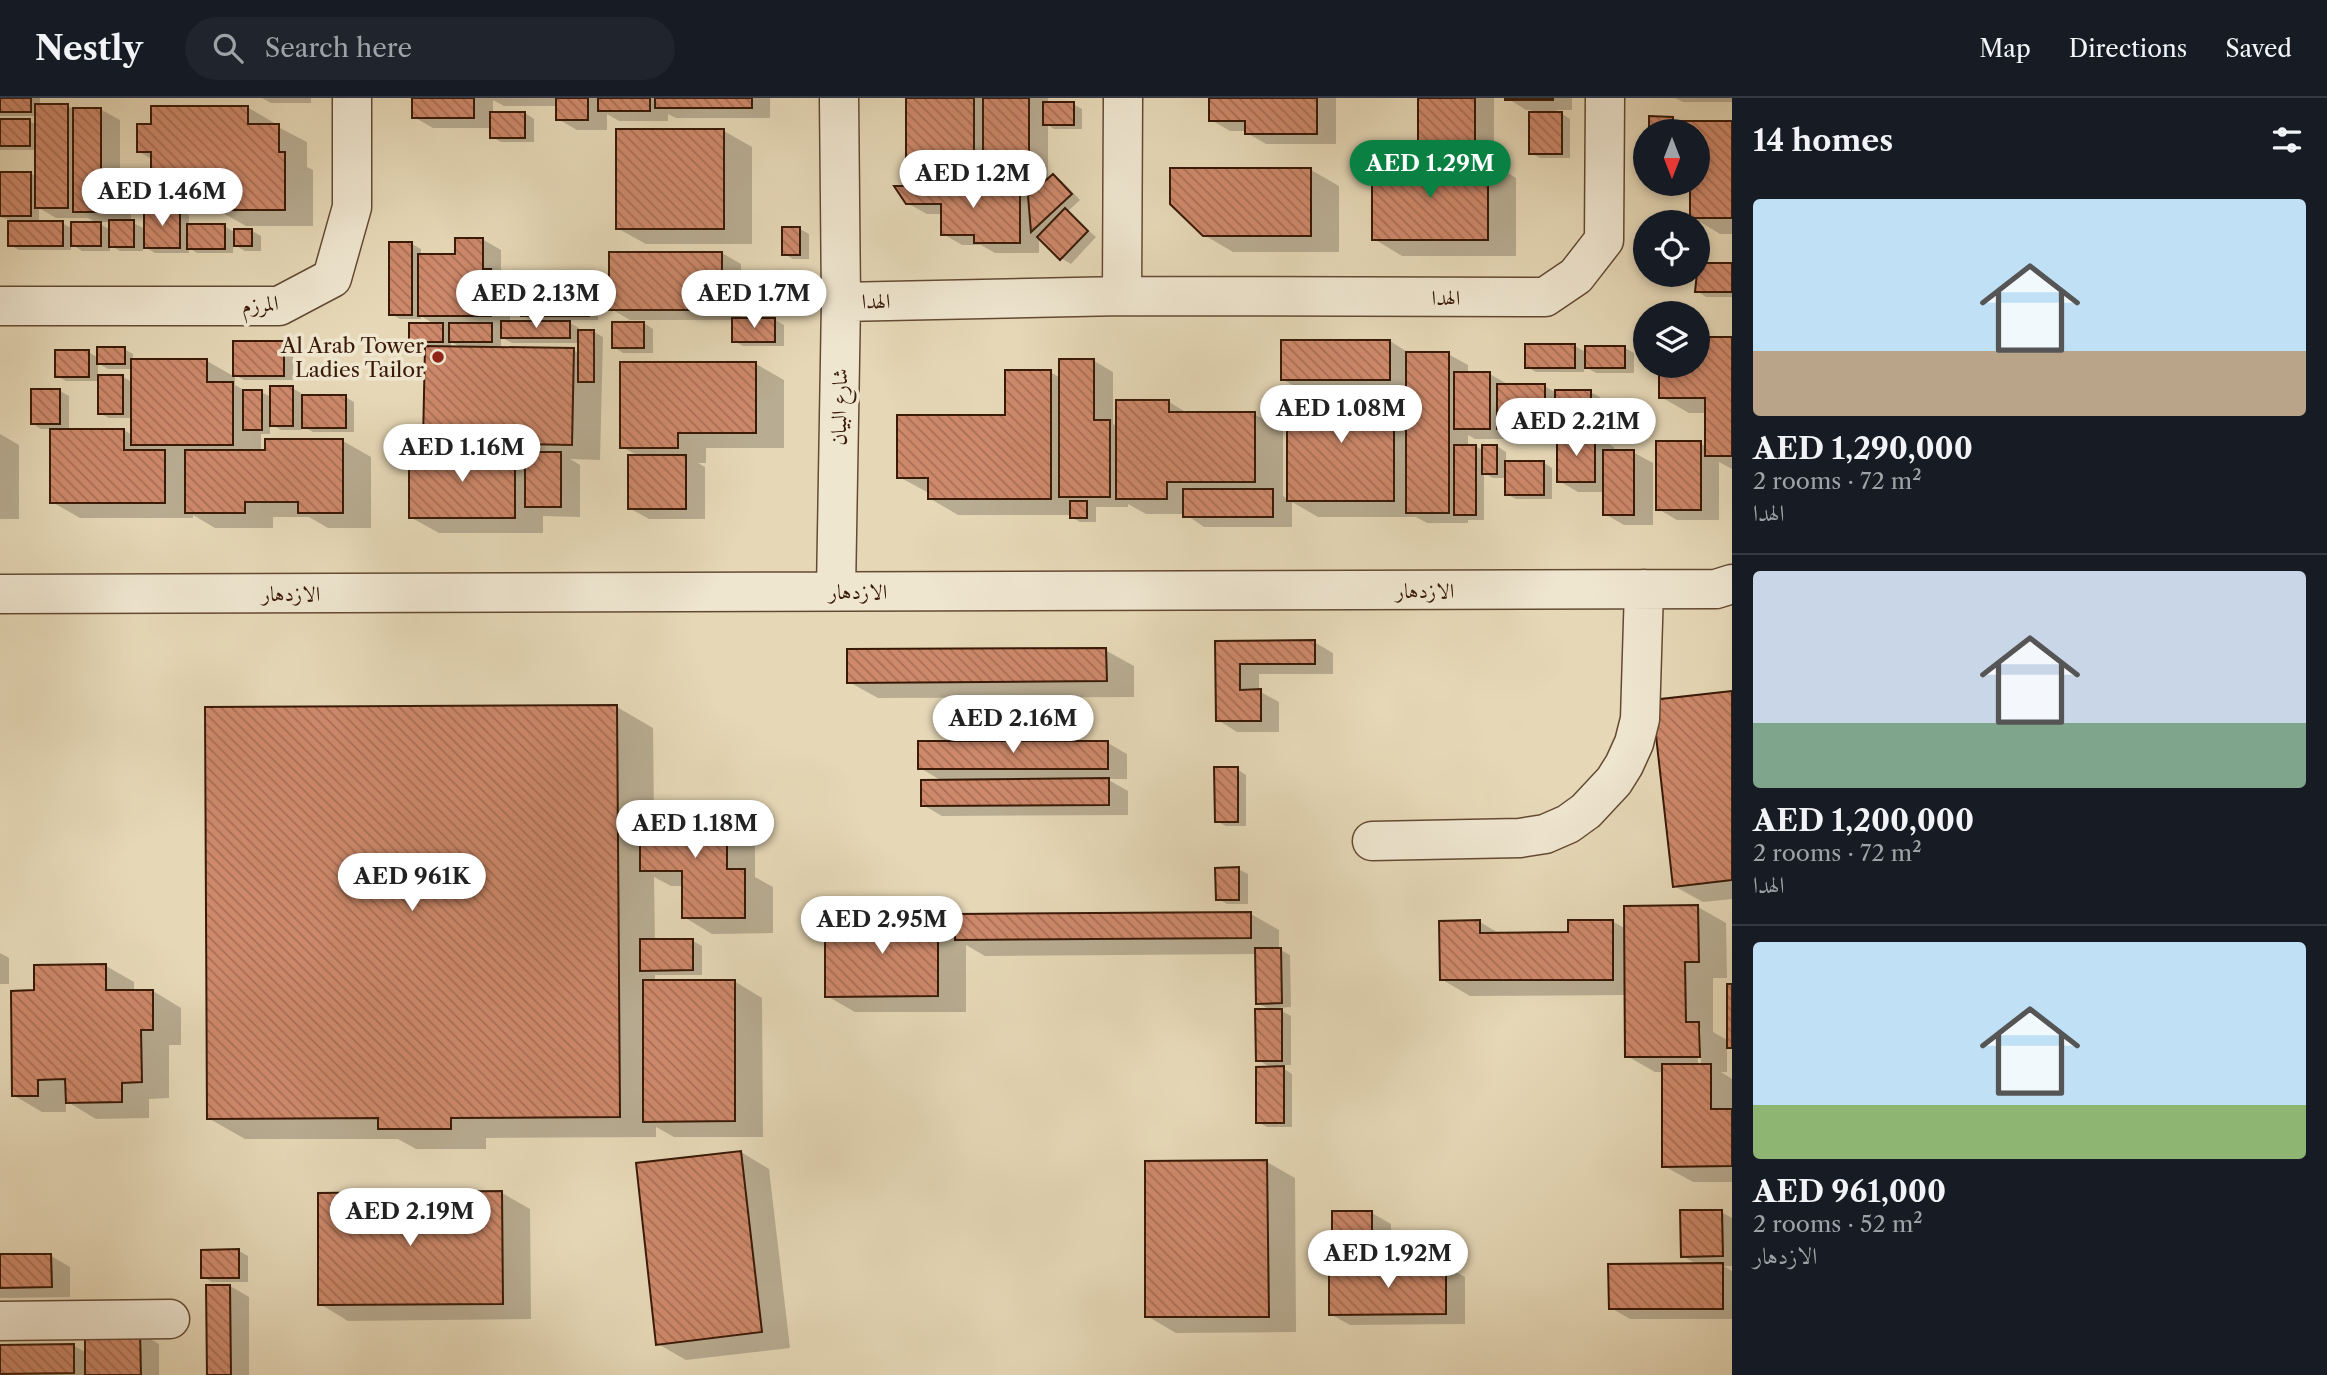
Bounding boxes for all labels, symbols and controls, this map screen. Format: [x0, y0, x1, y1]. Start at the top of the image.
search box [185, 17, 675, 80]
text: Nestly [35, 28, 143, 69]
icon: search [209, 29, 247, 67]
text: Search here [265, 32, 412, 64]
text: Map [1979, 34, 2031, 63]
text: Directions [2069, 34, 2187, 63]
text: Saved [2225, 34, 2292, 63]
north arrow [1633, 119, 1710, 196]
map controls [1633, 119, 1710, 378]
icon: filters [2268, 121, 2306, 159]
text: 14 homes [1753, 122, 1893, 159]
pin: AED 1.29M [1350, 140, 1510, 200]
text: AED 1.29M [1366, 149, 1494, 177]
pin: AED 1.2M [901, 150, 1045, 210]
text: AED 1.2M [916, 159, 1030, 187]
pin: AED 1.46M [82, 169, 242, 228]
text: AED 1.46M [98, 177, 226, 205]
button: locate [1633, 210, 1710, 287]
icon: home [1967, 245, 2093, 371]
pin: AED 2.13M [456, 271, 616, 330]
pin: AED 1.7M [682, 271, 826, 330]
text: AED 2.13M [472, 279, 600, 307]
text: AED 1.7M [697, 279, 811, 307]
street label: الهدا [1432, 285, 1460, 310]
street label: الهدا [861, 288, 891, 314]
street label: المرزم [240, 290, 280, 324]
button: layers [1633, 301, 1710, 378]
place label: Al Arab Tower Ladies Tailor [280, 333, 424, 382]
marker: Al Arab Tower Ladies Tailor [430, 349, 446, 365]
street label: شارع البيان [826, 368, 858, 446]
pin: AED 1.08M [1261, 386, 1421, 445]
text: AED 1.08M [1276, 394, 1406, 422]
pin: AED 2.21M [1496, 398, 1656, 458]
text: AED 2.21M [1512, 407, 1640, 435]
pin: AED 1.16M [382, 424, 542, 484]
text: AED 1,290,000 [1753, 430, 1973, 467]
text: AED 1.16M [399, 433, 525, 461]
text: 2 rooms · 72 m² [1753, 467, 1922, 495]
text: الهدا [1753, 499, 1785, 527]
street label: الازدهار [1394, 578, 1454, 603]
street label: الازدهار [827, 579, 887, 604]
street label: الازدهار [260, 581, 320, 606]
icon: home [1967, 617, 2093, 743]
pin: AED 2.16M [933, 696, 1093, 755]
text: AED 2.16M [949, 704, 1077, 732]
pin: AED 1.18M [615, 800, 775, 860]
text: AED 1,200,000 [1753, 802, 1974, 839]
text: AED 1.18M [632, 809, 758, 837]
text: 2 rooms · 72 m² [1753, 839, 1922, 867]
pin: AED 961K [340, 854, 484, 913]
text: AED 961K [354, 862, 470, 890]
text: الهدا [1753, 871, 1785, 899]
pin: AED 2.95M [802, 896, 962, 956]
text: AED 2.95M [817, 905, 947, 933]
icon: home [1967, 988, 2093, 1114]
text: AED 961,000 [1753, 1173, 1946, 1210]
pin: AED 2.19M [330, 1188, 490, 1248]
text: AED 2.19M [346, 1197, 474, 1225]
text: 2 rooms · 52 m² [1753, 1210, 1923, 1238]
pin: AED 1.92M [1308, 1230, 1468, 1290]
text: AED 1.92M [1324, 1239, 1452, 1267]
text: الازدهار [1753, 1242, 1817, 1270]

